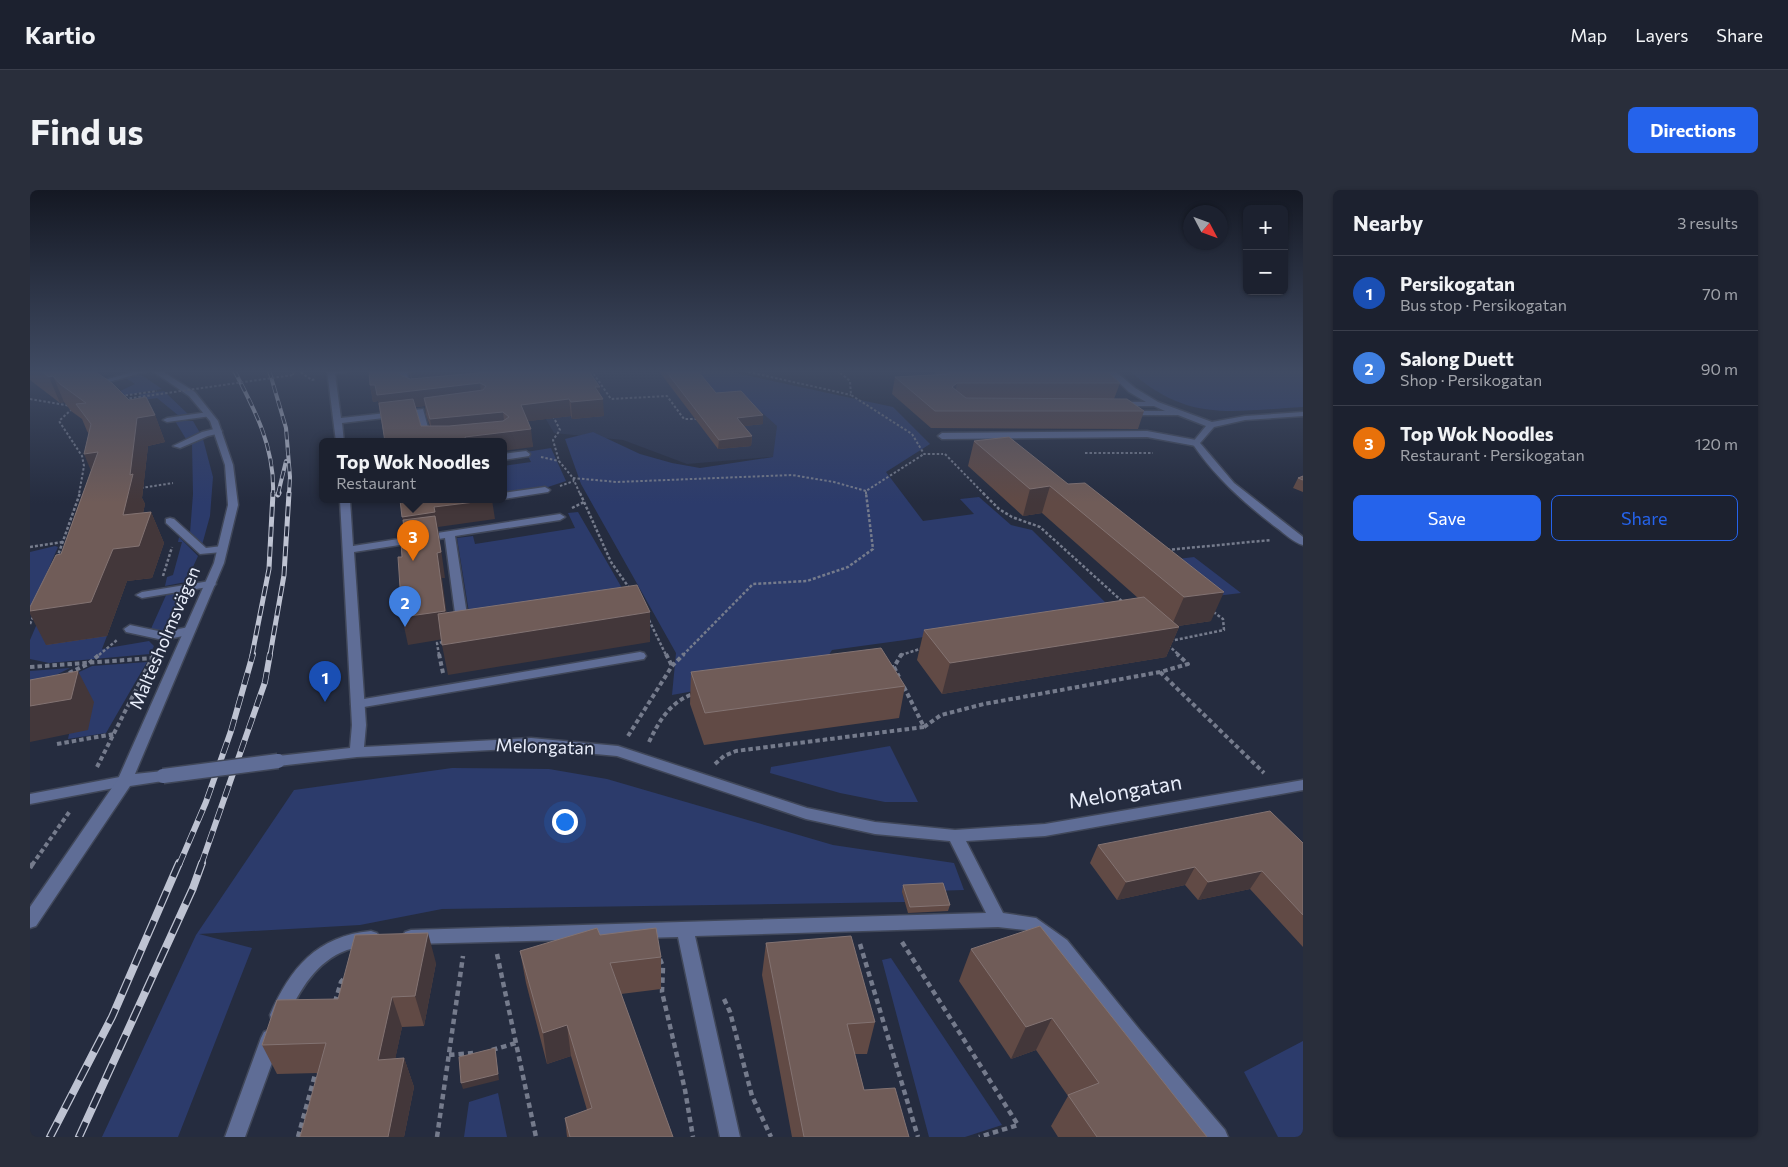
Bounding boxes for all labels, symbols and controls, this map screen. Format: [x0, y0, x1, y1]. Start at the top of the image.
text: Kartio [25, 20, 95, 49]
text: Map [1570, 24, 1607, 46]
text: Layers [1635, 24, 1688, 46]
text: Share [1716, 24, 1763, 46]
button: Directions [1628, 107, 1758, 153]
text: Find us [30, 109, 144, 152]
north arrow [1183, 205, 1228, 250]
map controls [1243, 205, 1288, 295]
button: + [1243, 205, 1288, 250]
text: Nearby [1353, 210, 1423, 235]
text: 3 results [1677, 213, 1738, 232]
button: − [1243, 250, 1288, 295]
text: Persikogatan [1400, 272, 1515, 295]
text: 1 [1365, 284, 1373, 303]
text: 70 m [1702, 284, 1738, 303]
text: Bus stop · Persikogatan [1400, 295, 1567, 314]
text: Salong Duett [1400, 347, 1514, 370]
text: 2 [1364, 359, 1374, 378]
text: 90 m [1701, 359, 1738, 378]
text: Shop · Persikogatan [1400, 370, 1542, 389]
text: Top Wok Noodles [1400, 422, 1554, 445]
text: 3 [1364, 434, 1374, 453]
text: 120 m [1695, 434, 1738, 453]
popup [319, 438, 507, 503]
text: Restaurant · Persikogatan [1400, 445, 1585, 464]
text: Top Wok Noodles [336, 450, 490, 473]
text: Restaurant [336, 473, 416, 492]
button: Save [1353, 495, 1541, 541]
button: Share [1551, 495, 1738, 541]
pin: 3 [397, 520, 429, 561]
street label: Maltesholmsvägen [124, 563, 204, 712]
pin: 2 [389, 586, 421, 627]
pin: 1 [309, 661, 341, 702]
street label: Melongatan [495, 733, 595, 759]
street label: Melongatan [1066, 768, 1183, 813]
your location [552, 809, 578, 835]

